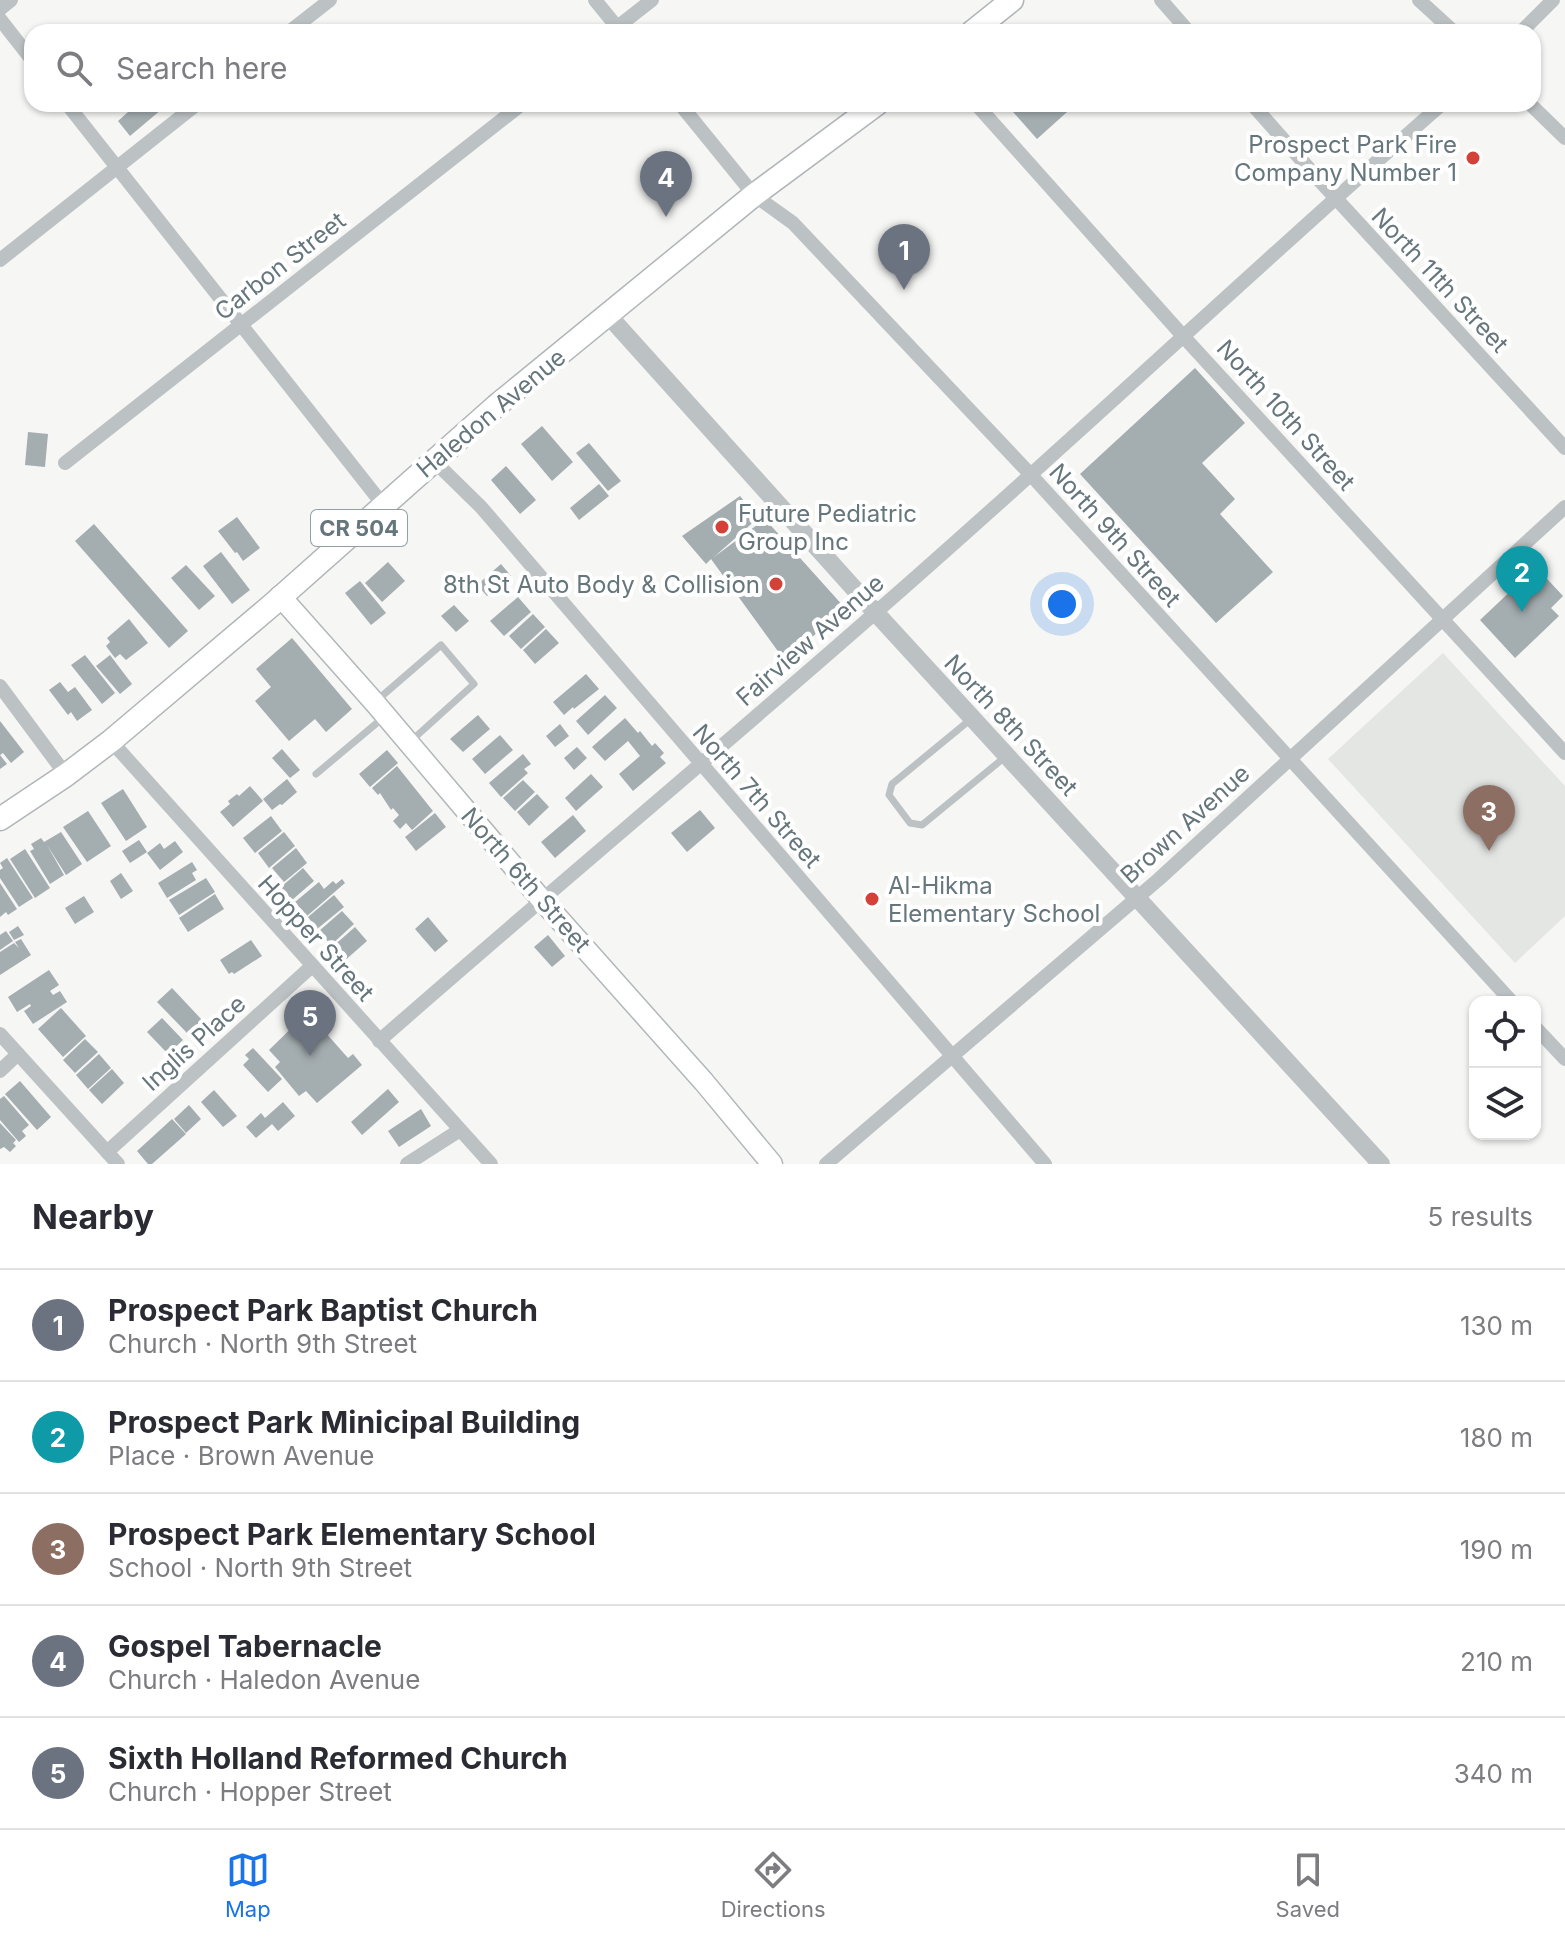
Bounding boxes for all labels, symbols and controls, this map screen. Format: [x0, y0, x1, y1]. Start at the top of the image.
search box [24, 24, 1541, 112]
icon: search [52, 46, 96, 90]
text: Search here [116, 50, 288, 86]
place label: Prospect Park Fire Company Number 1 [1234, 130, 1457, 187]
marker: Prospect Park Fire Company Number 1 [1464, 149, 1482, 167]
pin: 4 [640, 151, 692, 217]
street label: North 11th Street [1366, 202, 1514, 358]
street label: Carbon Street [209, 206, 351, 326]
pin: 1 [878, 224, 930, 290]
street label: North 10th Street [1211, 334, 1361, 496]
street label: Haledon Avenue [411, 342, 571, 484]
street label: North 9th Street [1043, 458, 1187, 613]
place label: Future Pediatric Group Inc [738, 499, 917, 556]
road number: CR 504 [311, 510, 407, 546]
marker: Future Pediatric Group Inc [713, 518, 731, 536]
pin: 2 [1496, 546, 1548, 612]
street label: Fairview Avenue [730, 568, 890, 712]
place label: 8th St Auto Body & Collision [443, 570, 760, 599]
marker: 8th St Auto Body & Collision [767, 575, 785, 593]
your location [1042, 584, 1082, 624]
street label: North 8th Street [938, 649, 1084, 802]
street label: North 7th Street [687, 718, 827, 874]
street label: Brown Avenue [1115, 759, 1255, 889]
pin: 3 [1463, 785, 1515, 851]
street label: North 6th Street [455, 802, 597, 958]
street label: Hopper Street [252, 869, 380, 1007]
place label: Al-Hikma Elementary School [888, 871, 1100, 928]
marker: Al-Hikma Elementary School [863, 890, 881, 908]
street label: Inglis Place [136, 989, 252, 1097]
pin: 5 [284, 990, 336, 1056]
map controls [1469, 996, 1541, 1140]
button: locate [1469, 996, 1541, 1068]
button: layers [1469, 1068, 1541, 1140]
text: Nearby [32, 1196, 154, 1237]
text: 5 results [1428, 1201, 1533, 1232]
text: Prospect Park Baptist Church [108, 1292, 538, 1328]
text: 1 [52, 1310, 64, 1341]
text: 130 m [1460, 1310, 1533, 1341]
text: Church · North 9th Street [108, 1328, 417, 1359]
text: Prospect Park Minicipal Building [108, 1404, 580, 1440]
text: 2 [50, 1422, 66, 1453]
text: 180 m [1460, 1422, 1533, 1453]
text: Place · Brown Avenue [108, 1440, 374, 1471]
text: Prospect Park Elementary School [108, 1516, 596, 1552]
text: 3 [50, 1534, 66, 1565]
text: 190 m [1460, 1534, 1533, 1565]
text: School · North 9th Street [108, 1552, 412, 1583]
text: Gospel Tabernacle [108, 1628, 382, 1664]
text: 4 [49, 1646, 67, 1677]
text: 210 m [1460, 1646, 1533, 1677]
text: Church · Haledon Avenue [108, 1664, 420, 1695]
text: Sixth Holland Reformed Church [108, 1740, 568, 1776]
text: 5 [50, 1758, 66, 1789]
text: 340 m [1454, 1758, 1533, 1789]
text: Church · Hopper Street [108, 1776, 392, 1807]
tab: Map [225, 1848, 271, 1922]
tab: Directions [721, 1848, 826, 1922]
tab: Saved [1276, 1848, 1340, 1922]

